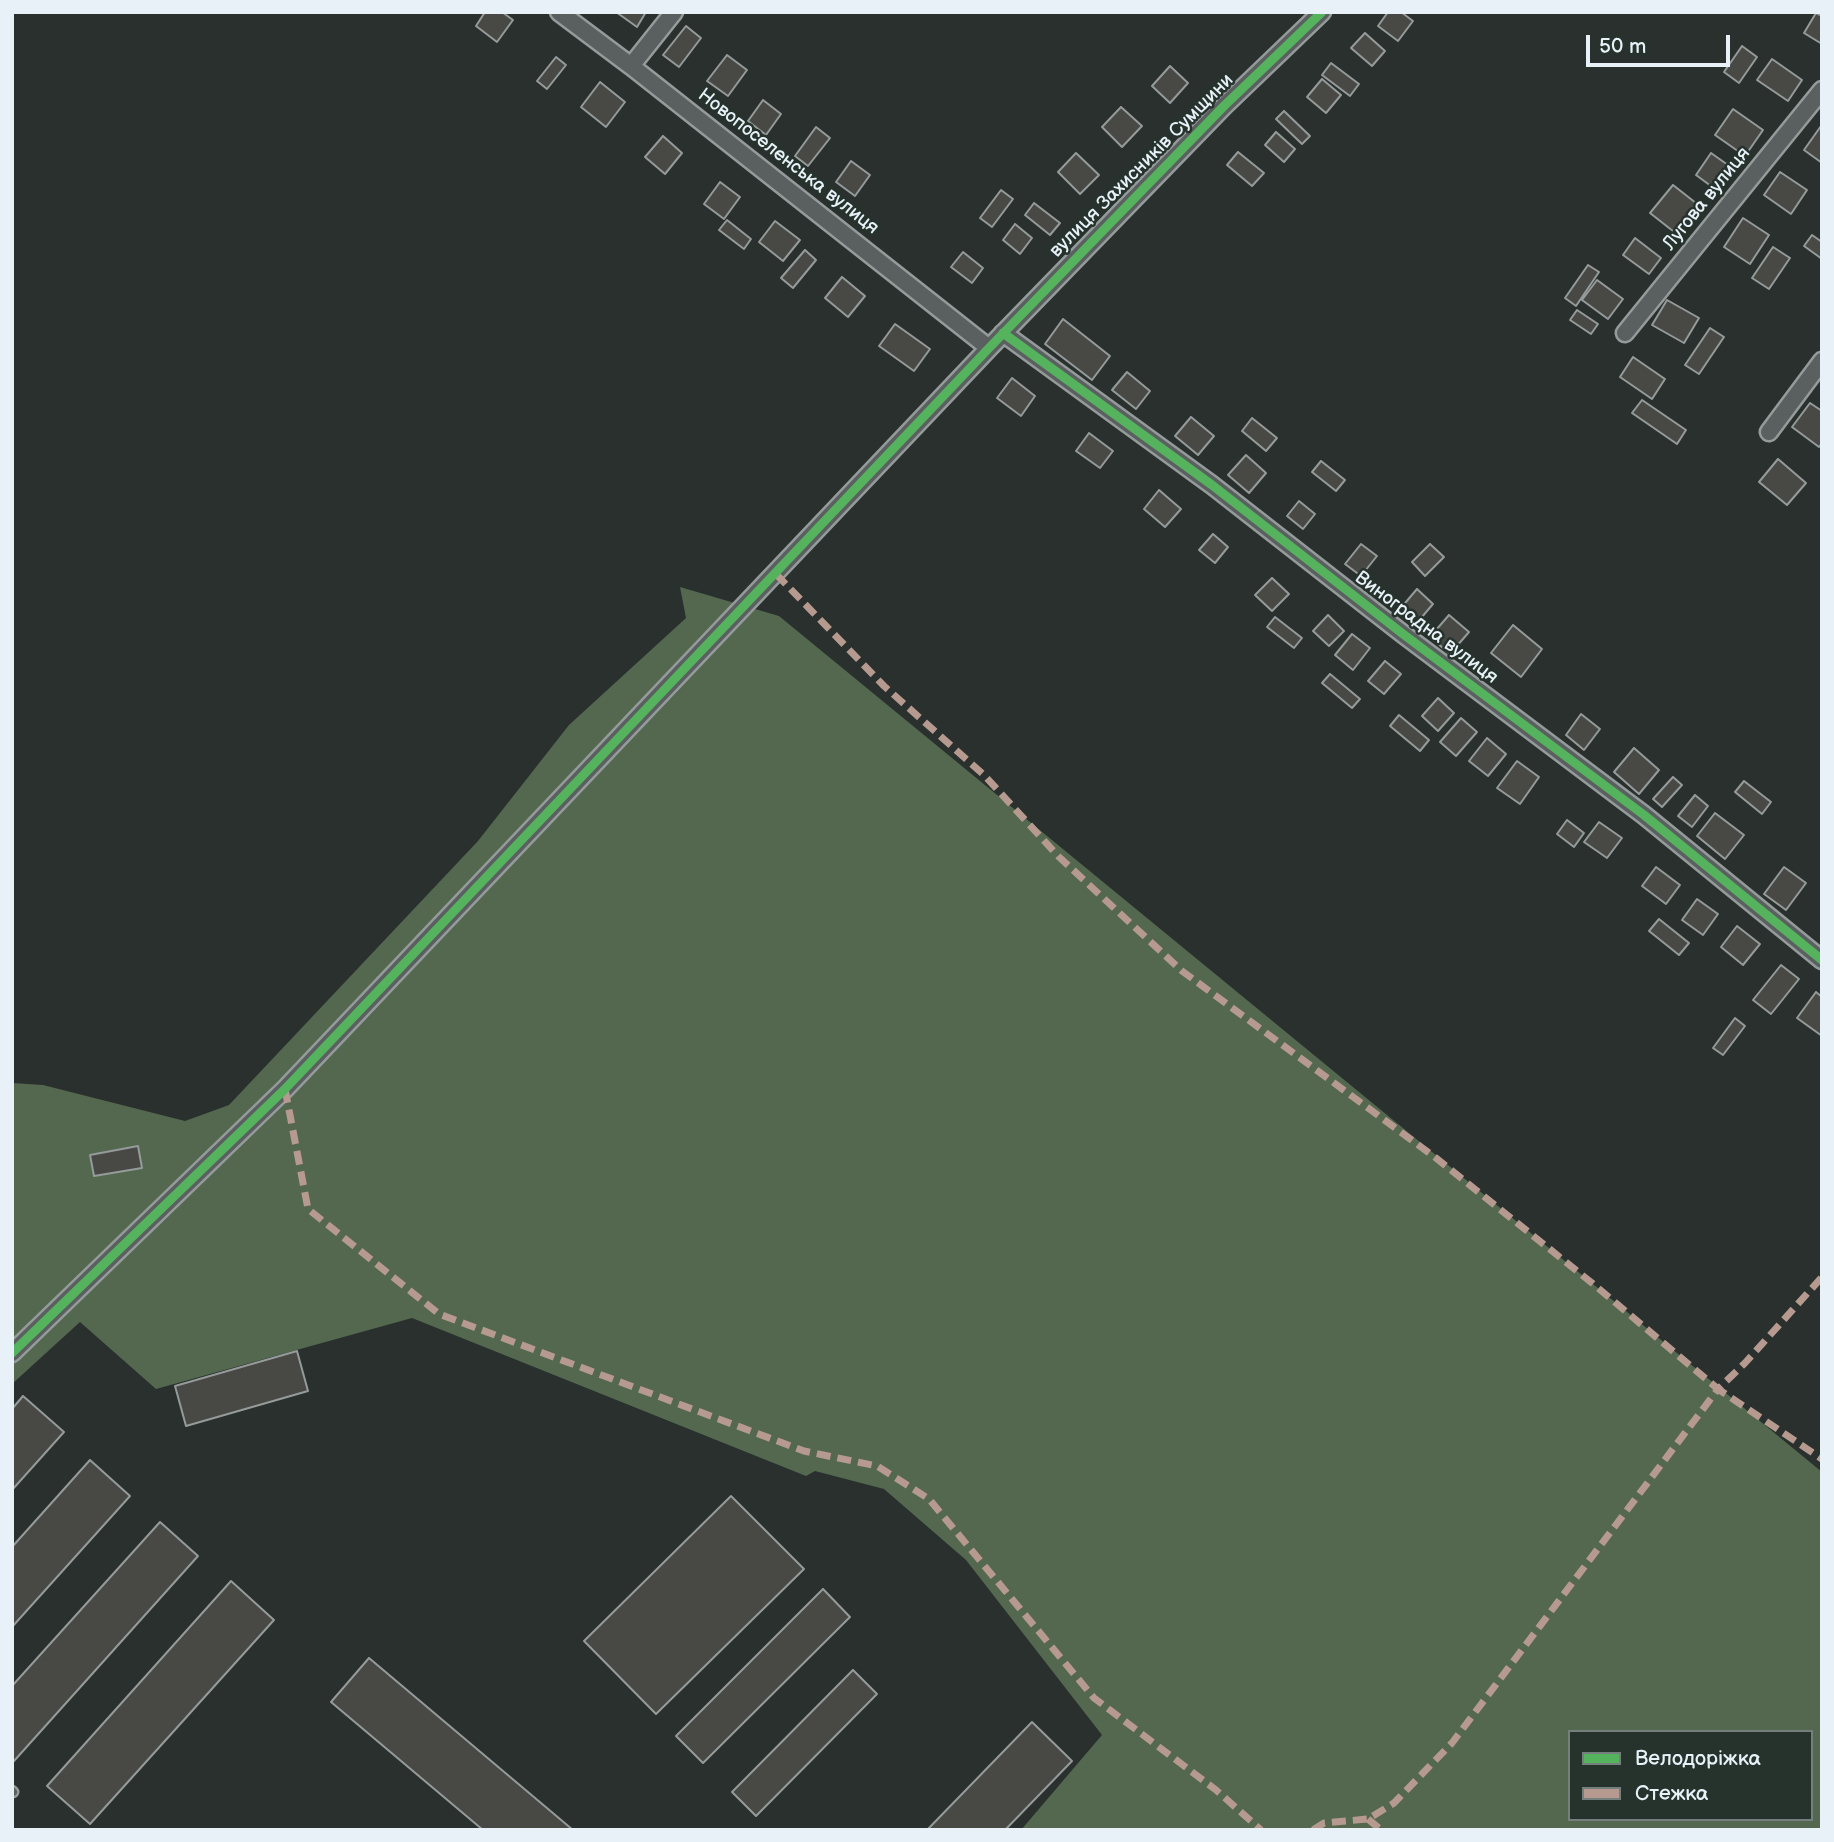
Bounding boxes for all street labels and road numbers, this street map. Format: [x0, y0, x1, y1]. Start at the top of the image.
street label: вулиця Захисників Сумщини [1045, 69, 1239, 263]
street label: Новопоселенська вулиця [693, 84, 883, 240]
street label: Лугова вулиця [1659, 143, 1755, 255]
street label: Виноградна вулиця [1350, 567, 1502, 689]

